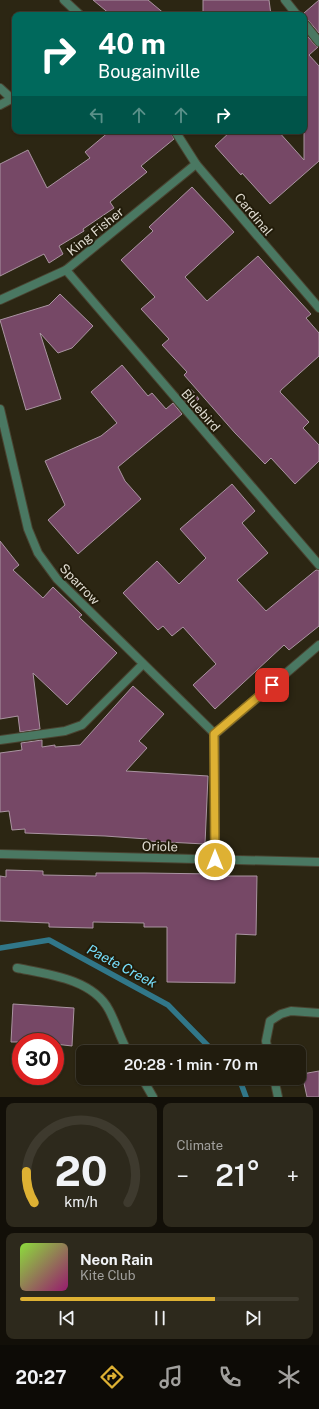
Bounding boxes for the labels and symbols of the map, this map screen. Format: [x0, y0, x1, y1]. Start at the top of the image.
street label: Cardinal [232, 190, 276, 239]
street label: King Fisher [64, 204, 127, 259]
street label: Bluebird [178, 386, 223, 435]
street label: Sparrow [57, 561, 103, 608]
pin [255, 668, 289, 702]
street label: Oriole [142, 839, 178, 854]
position arrow [194, 839, 236, 881]
water label: Paete Creek [84, 941, 160, 991]
speed limit sign: 30 [12, 1033, 64, 1085]

